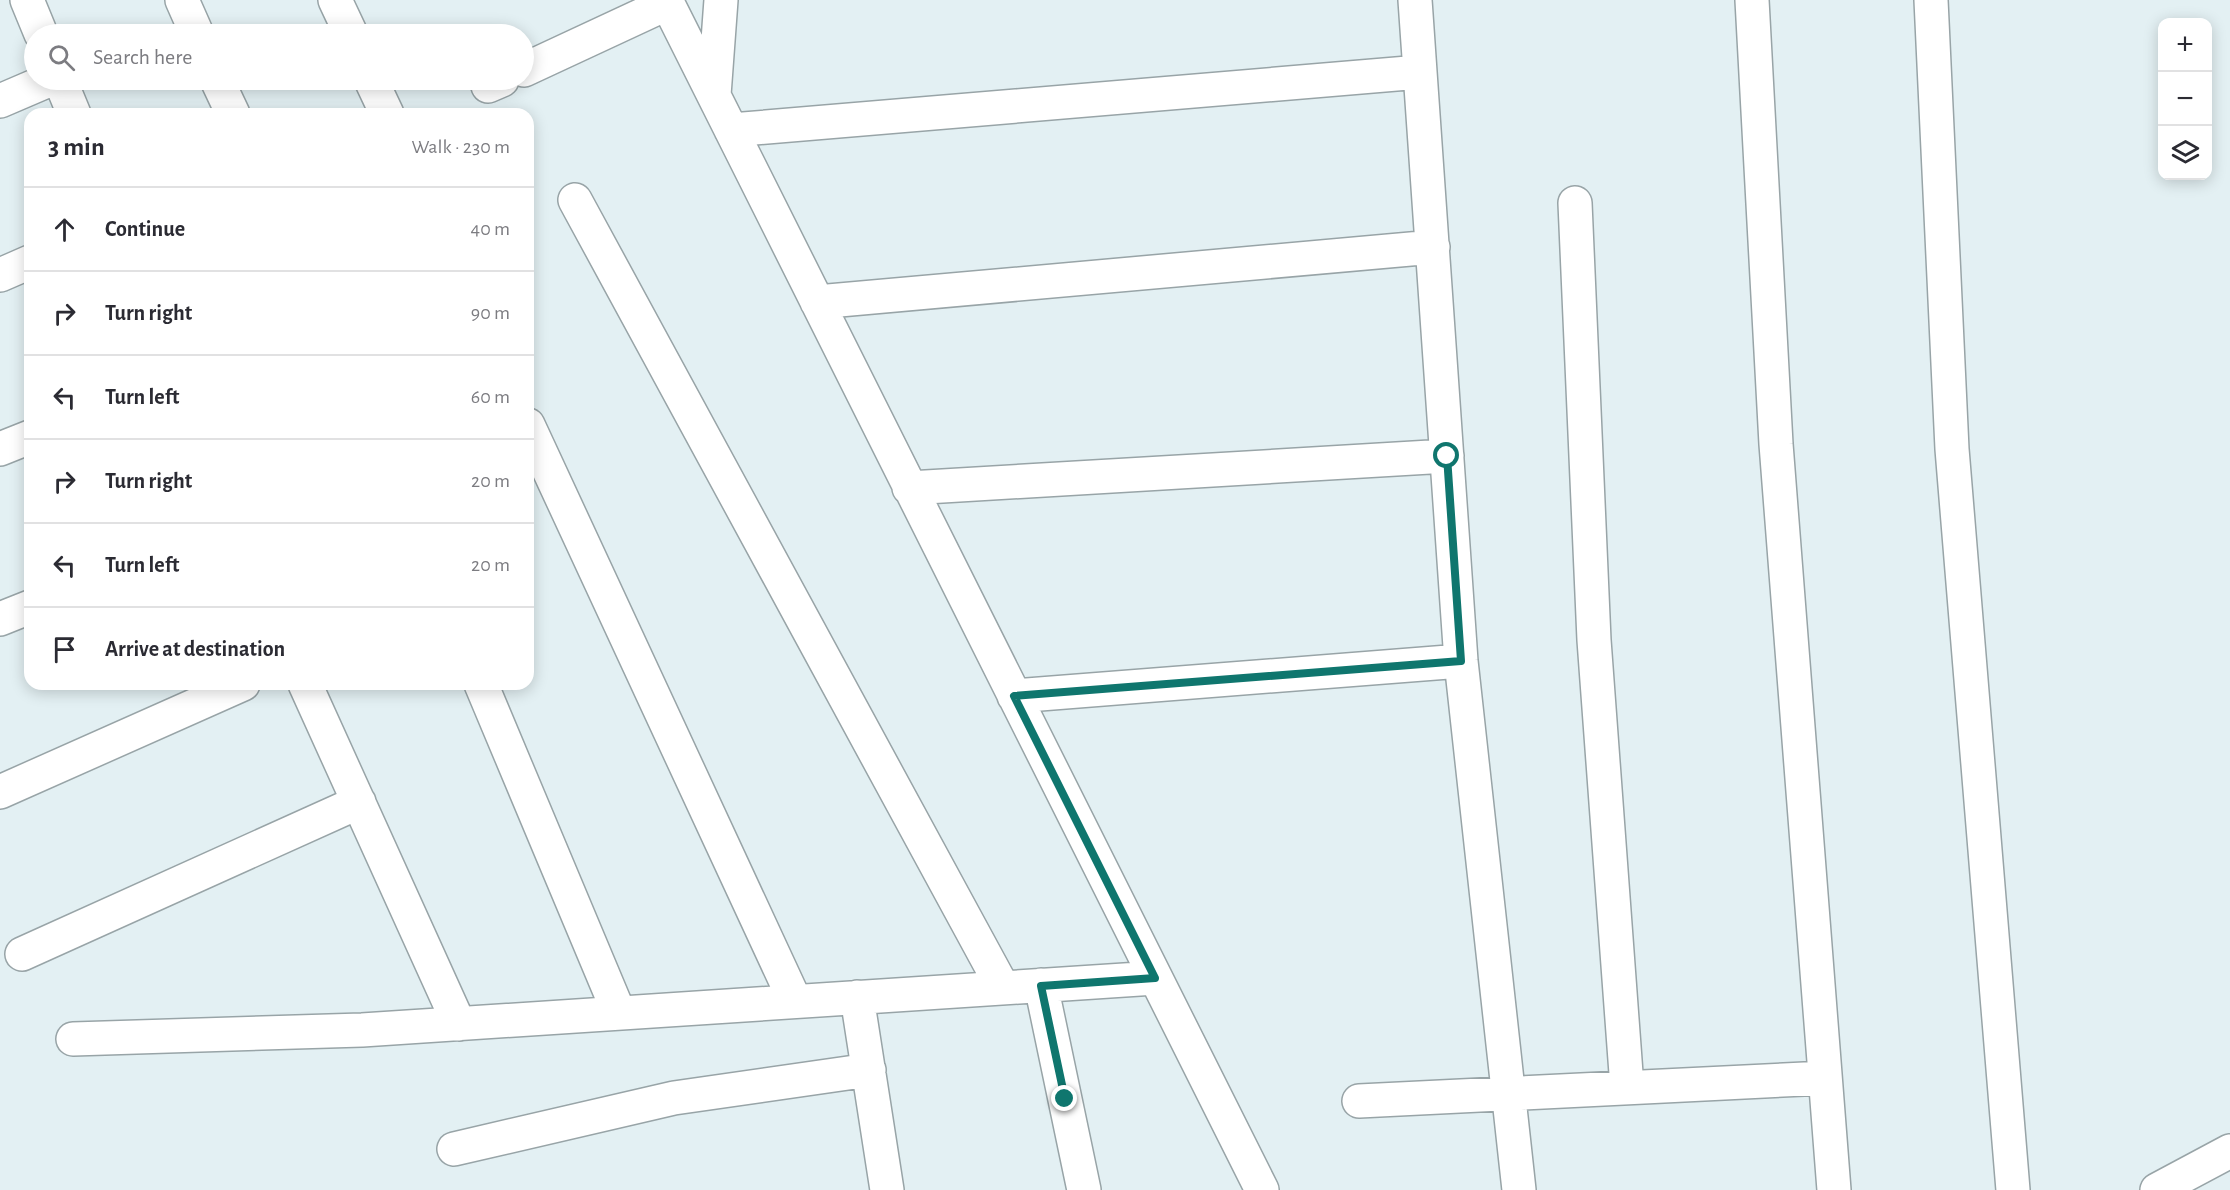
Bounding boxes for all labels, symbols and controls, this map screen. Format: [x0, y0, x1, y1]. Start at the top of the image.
map controls [2158, 18, 2212, 180]
button: + [2158, 18, 2212, 72]
search box [24, 24, 534, 90]
icon: search [45, 41, 78, 74]
text: Search here [93, 46, 192, 68]
button: − [2158, 72, 2212, 126]
button: layers [2158, 126, 2212, 180]
text: 3 min [48, 134, 105, 160]
text: Walk · 230 m [412, 137, 510, 157]
icon: ahead [48, 213, 81, 246]
text: Continue [105, 218, 185, 240]
text: 40 m [471, 219, 510, 239]
icon: right [48, 297, 81, 330]
text: Turn right [105, 302, 192, 324]
text: 90 m [471, 303, 510, 323]
icon: left [48, 381, 81, 414]
text: Turn left [105, 386, 179, 408]
text: 60 m [471, 387, 510, 407]
route start [1433, 442, 1459, 468]
icon: right [48, 465, 81, 498]
text: Turn right [105, 470, 192, 492]
text: 20 m [471, 471, 510, 491]
icon: left [48, 549, 81, 582]
text: Turn left [105, 554, 179, 576]
text: 20 m [471, 555, 510, 575]
icon: arrive [48, 633, 81, 666]
text: Arrive at destination [105, 638, 285, 660]
route end [1051, 1085, 1077, 1111]

